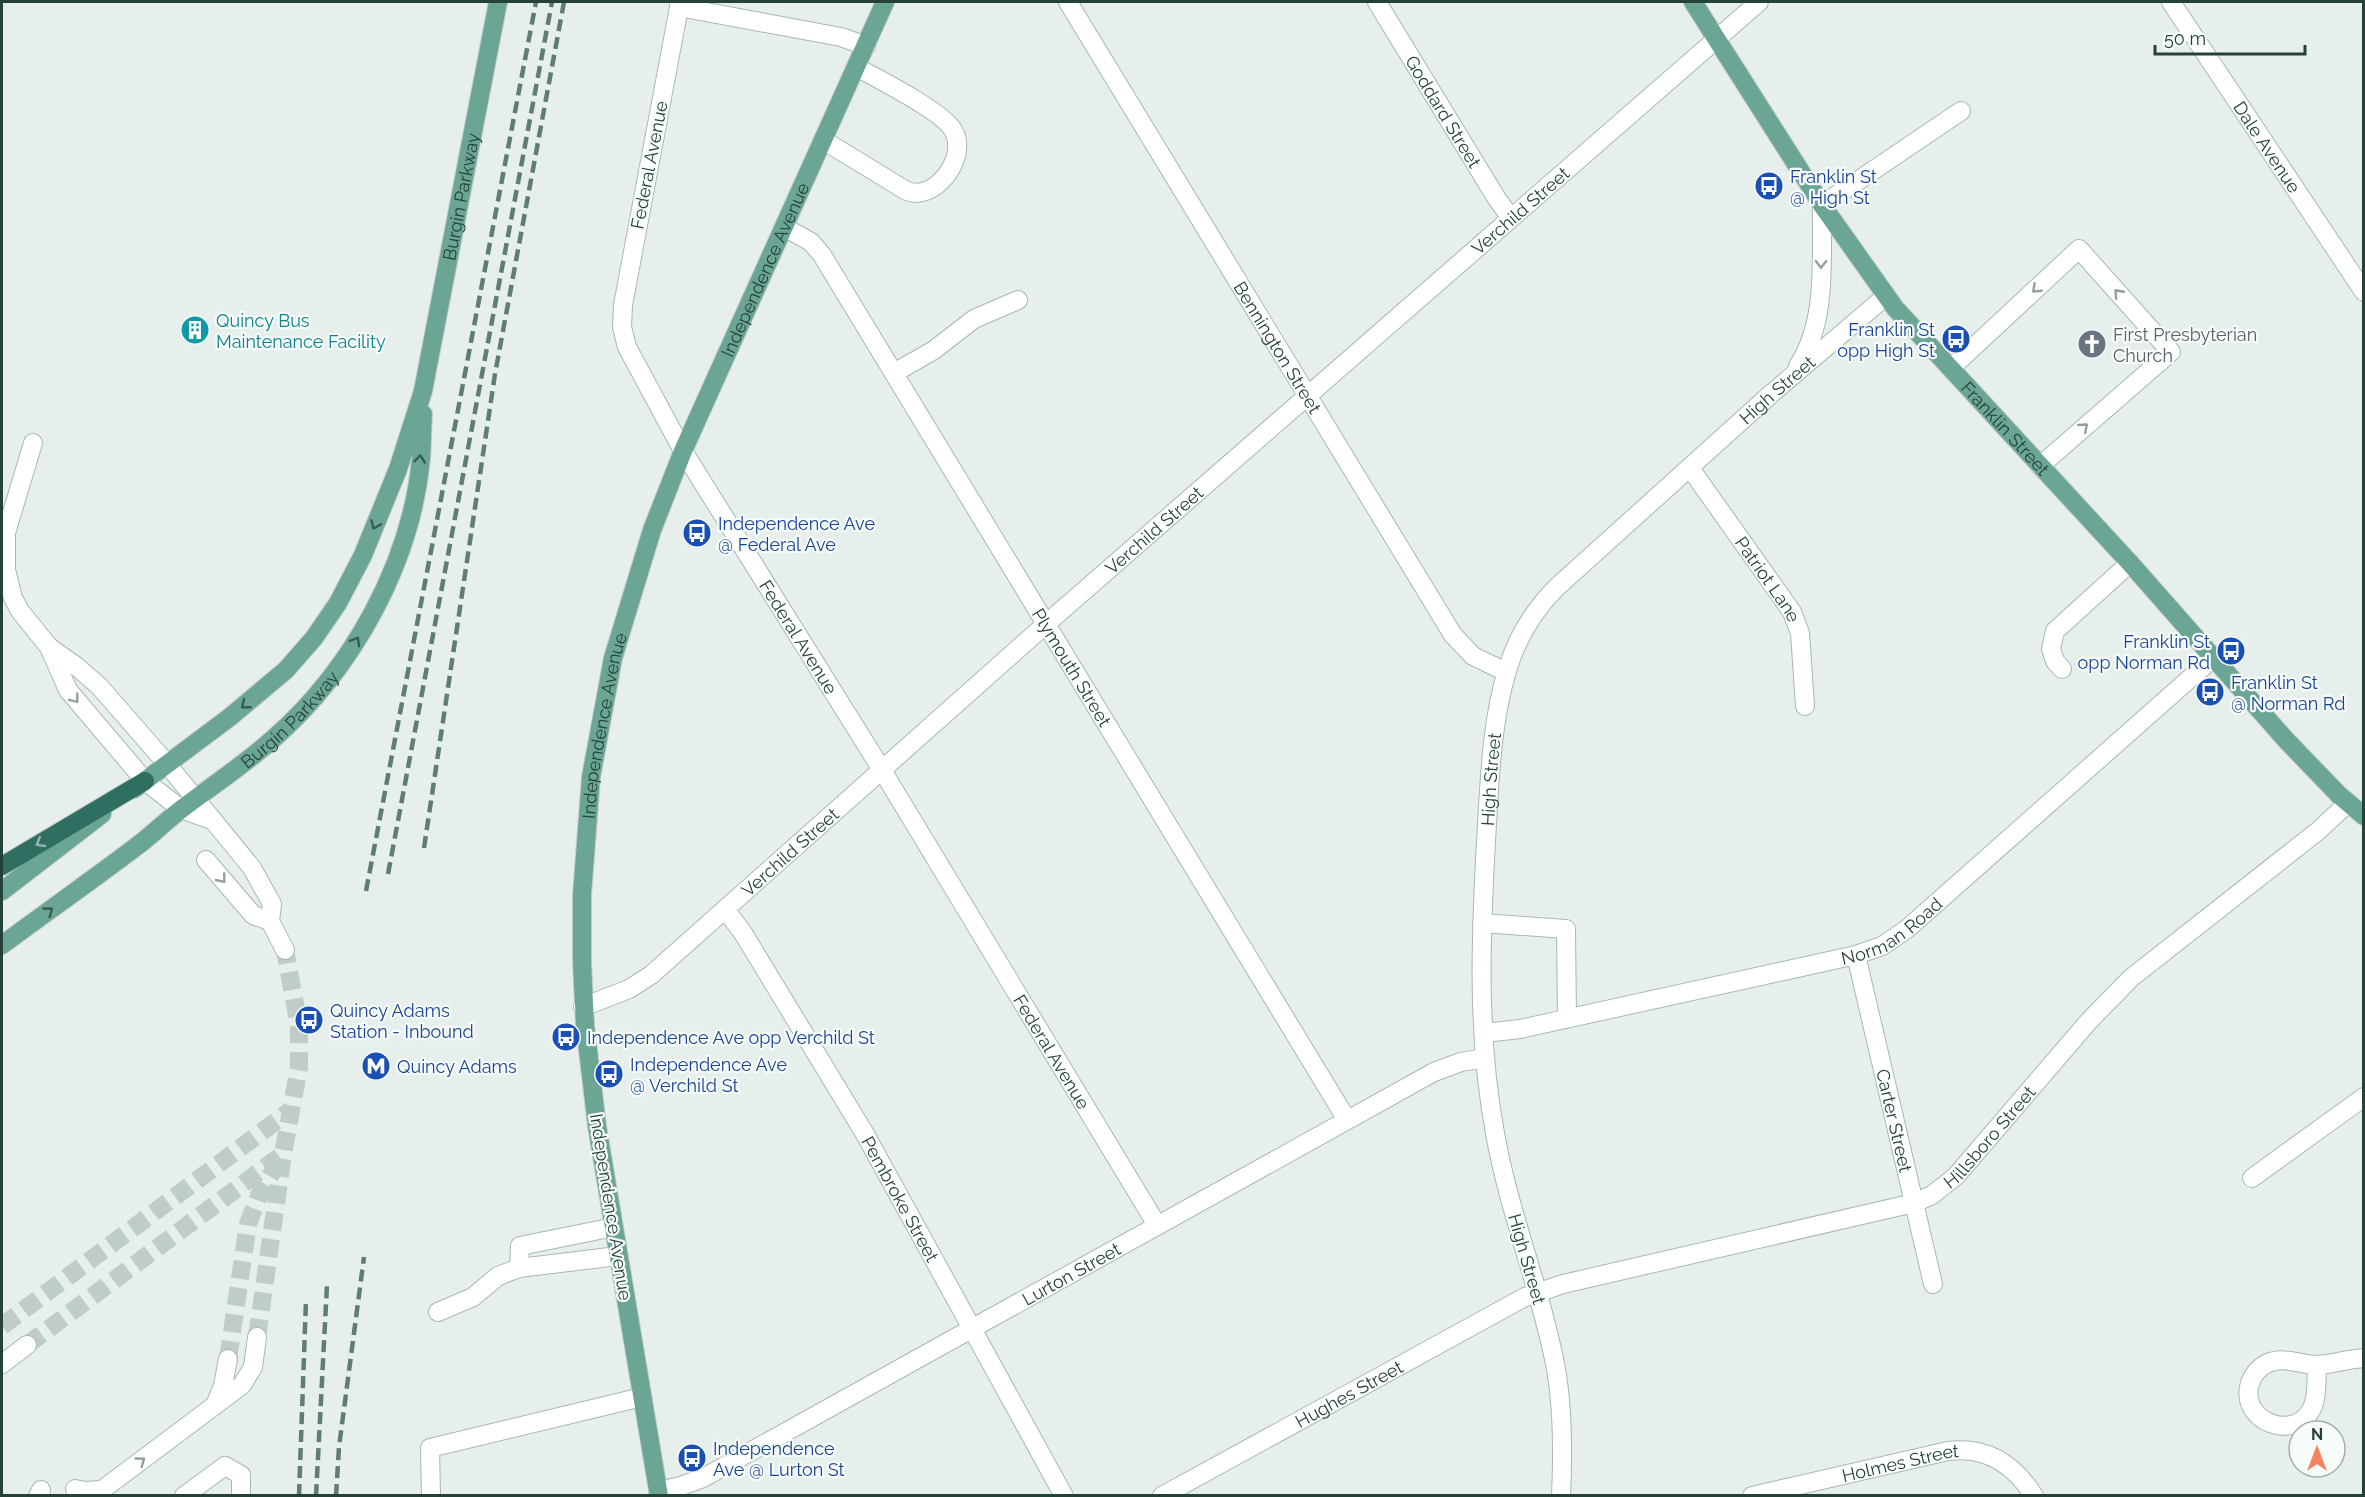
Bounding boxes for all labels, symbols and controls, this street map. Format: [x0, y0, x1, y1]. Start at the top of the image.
scale bar [2155, 18, 2305, 56]
text: 50 m [2164, 28, 2206, 49]
street label: Goddard Street [1401, 51, 1486, 171]
street label: Dale Avenue [2229, 97, 2306, 197]
street label: Federal Avenue [626, 99, 672, 231]
street label: Burgin Parkway [438, 131, 483, 262]
street label: Verchild Street [1467, 162, 1573, 259]
place label: Franklin St @ High St [1790, 166, 1877, 208]
bus stop icon: Franklin St @ High St [1753, 170, 1785, 202]
street label: Independence Avenue [716, 179, 813, 360]
one-way arrow [1814, 259, 1827, 268]
street label: Bennington Street [1230, 277, 1326, 417]
one-way arrow [2032, 282, 2042, 293]
one-way arrow [2114, 289, 2125, 300]
place label: Quincy Bus Maintenance Facility [216, 310, 386, 352]
building icon: Quincy Bus Maintenance Facility [179, 314, 211, 346]
place label: Franklin St opp High St [1837, 319, 1935, 361]
bus stop icon: Franklin St opp High St [1940, 323, 1972, 355]
place label: First Presbyterian Church [2113, 324, 2257, 366]
church icon: First Presbyterian Church [2076, 328, 2108, 360]
street label: High Street [1735, 351, 1819, 428]
street label: Franklin Street [1957, 377, 2054, 479]
one-way arrow [2077, 424, 2088, 435]
one-way arrow [413, 454, 426, 464]
street label: Verchild Street [1101, 482, 1207, 578]
place label: Independence Ave @ Federal Ave [718, 513, 875, 555]
bus stop icon: Independence Ave @ Federal Ave [681, 517, 713, 549]
one-way arrow [370, 519, 382, 530]
street label: Patriot Lane [1731, 532, 1805, 625]
street label: Federal Avenue [756, 576, 842, 698]
street label: Plymouth Street [1028, 604, 1116, 730]
street label: Independence Avenue [577, 630, 631, 819]
place label: Franklin St opp Norman Rd [2078, 631, 2210, 673]
bus stop icon: Franklin St opp Norman Rd [2215, 635, 2247, 667]
one-way arrow [349, 637, 361, 648]
street label: Burgin Parkway [236, 666, 343, 772]
place label: Franklin St @ Norman Rd [2231, 672, 2346, 714]
bus stop icon: Franklin St @ Norman Rd [2194, 676, 2226, 708]
one-way arrow [68, 693, 79, 704]
one-way arrow [241, 698, 252, 709]
street label: High Street [1476, 731, 1505, 826]
street label: Verchild Street [737, 803, 842, 900]
one-way arrow [36, 835, 46, 847]
one-way arrow [215, 873, 226, 884]
street label: Norman Road [1839, 893, 1946, 968]
one-way arrow [42, 907, 53, 918]
street label: Federal Avenue [1010, 990, 1095, 1113]
place label: Quincy Adams Station - Inbound [330, 1000, 474, 1042]
bus stop icon: Quincy Adams Station - Inbound [293, 1004, 325, 1036]
bus stop icon: Independence Ave opp Verchild St [550, 1021, 582, 1053]
place label: Independence Ave opp Verchild St [587, 1027, 875, 1048]
metro station icon: Quincy Adams [360, 1050, 392, 1082]
place label: Independence Ave @ Verchild St [630, 1054, 787, 1096]
place label: Quincy Adams [397, 1056, 517, 1077]
bus stop icon: Independence Ave @ Verchild St [593, 1058, 625, 1090]
street label: Carter Street [1873, 1067, 1917, 1174]
street label: Hillsboro Street [1939, 1081, 2039, 1192]
street label: Independence Avenue [586, 1112, 636, 1302]
street label: Pembroke Street [858, 1132, 944, 1265]
street label: High Street [1504, 1211, 1550, 1307]
street label: Lurton Street [1018, 1238, 1124, 1309]
street label: Hughes Street [1291, 1356, 1406, 1432]
north arrow [2287, 1419, 2347, 1479]
text: N [2311, 1425, 2323, 1444]
place label: Independence Ave @ Lurton St [713, 1438, 845, 1480]
street label: Holmes Street [1840, 1440, 1959, 1486]
bus stop icon: Independence Ave @ Lurton St [676, 1442, 708, 1474]
one-way arrow [134, 1457, 145, 1468]

